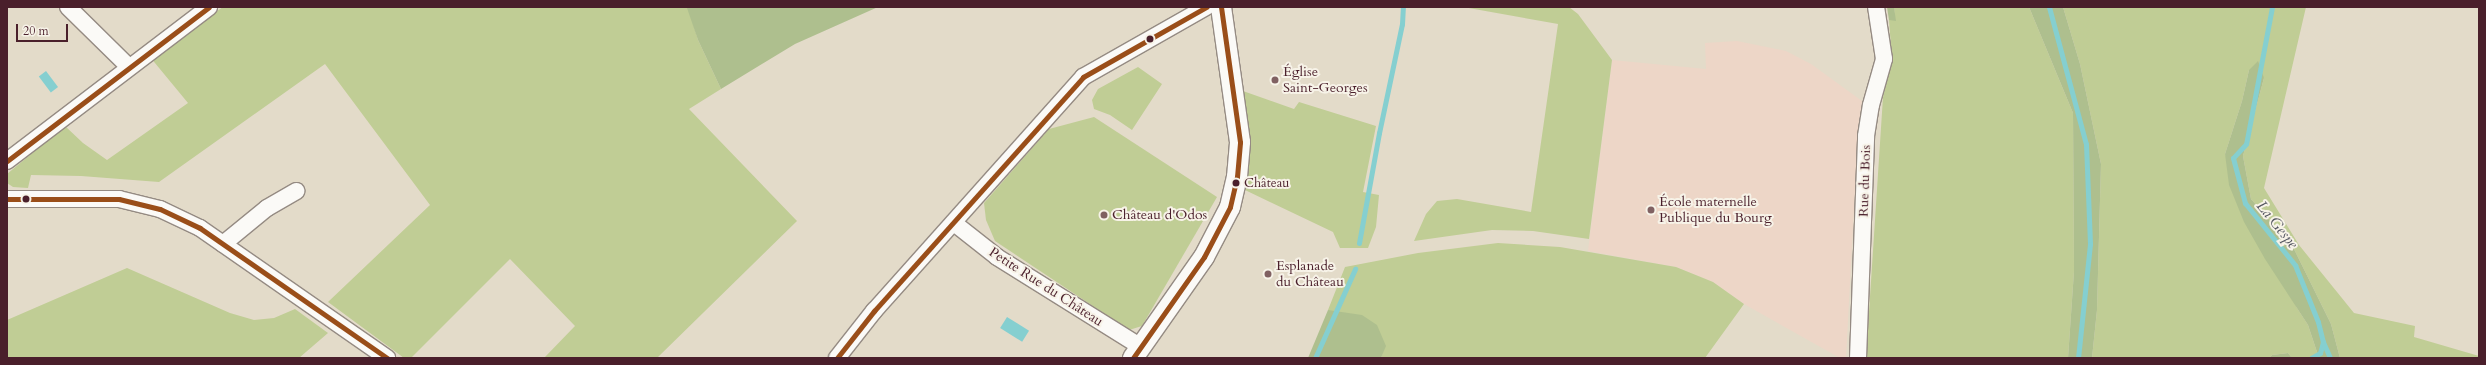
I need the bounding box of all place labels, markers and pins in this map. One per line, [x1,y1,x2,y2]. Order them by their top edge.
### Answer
unlabelled marker [1145,34,1155,44]
place label: Église Saint-Georges [1283,64,1368,96]
marker: Église Saint-Georges [1270,75,1280,85]
place label: Château [1244,175,1289,191]
marker: Château [1231,178,1241,188]
unlabelled marker [21,194,31,204]
place label: École maternelle Publique du Bourg [1659,194,1772,226]
marker: École maternelle Publique du Bourg [1646,205,1656,215]
place label: Château d'Odos [1112,207,1207,223]
marker: Château d'Odos [1099,210,1109,220]
place label: Esplanade du Château [1276,258,1344,290]
marker: Esplanade du Château [1263,269,1273,279]

